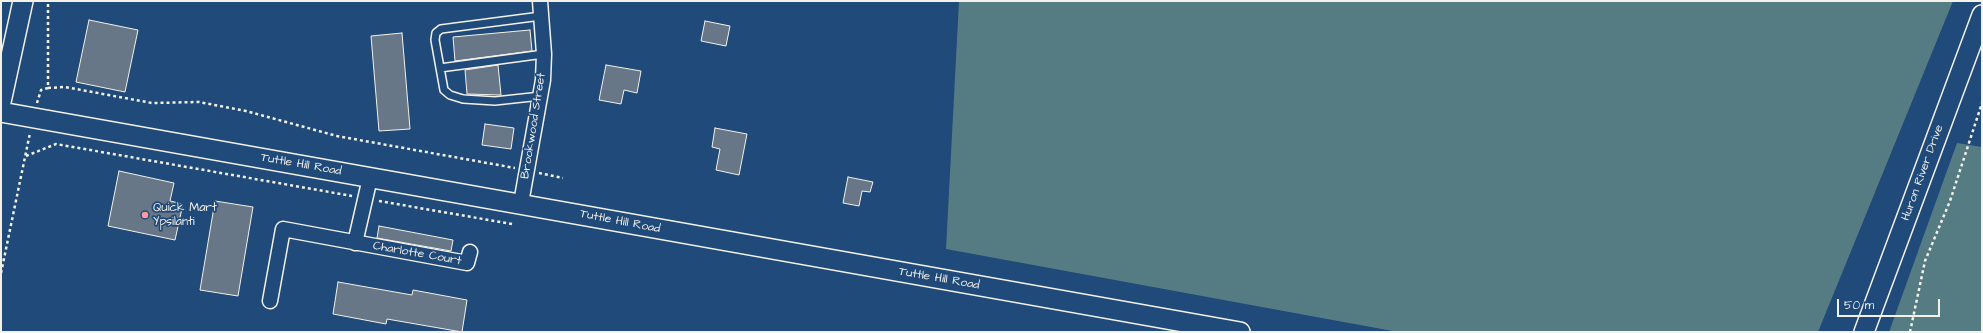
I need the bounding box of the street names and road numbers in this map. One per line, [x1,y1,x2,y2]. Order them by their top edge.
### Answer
street label: Brookwood Street [519,72,549,180]
street label: Huron River Drive [1899,123,1947,223]
street label: Tuttle Hill Road [260,151,342,179]
street label: Tuttle Hill Road [579,207,661,237]
street label: Charlotte Court [372,239,462,269]
street label: Tuttle Hill Road [898,265,980,293]

